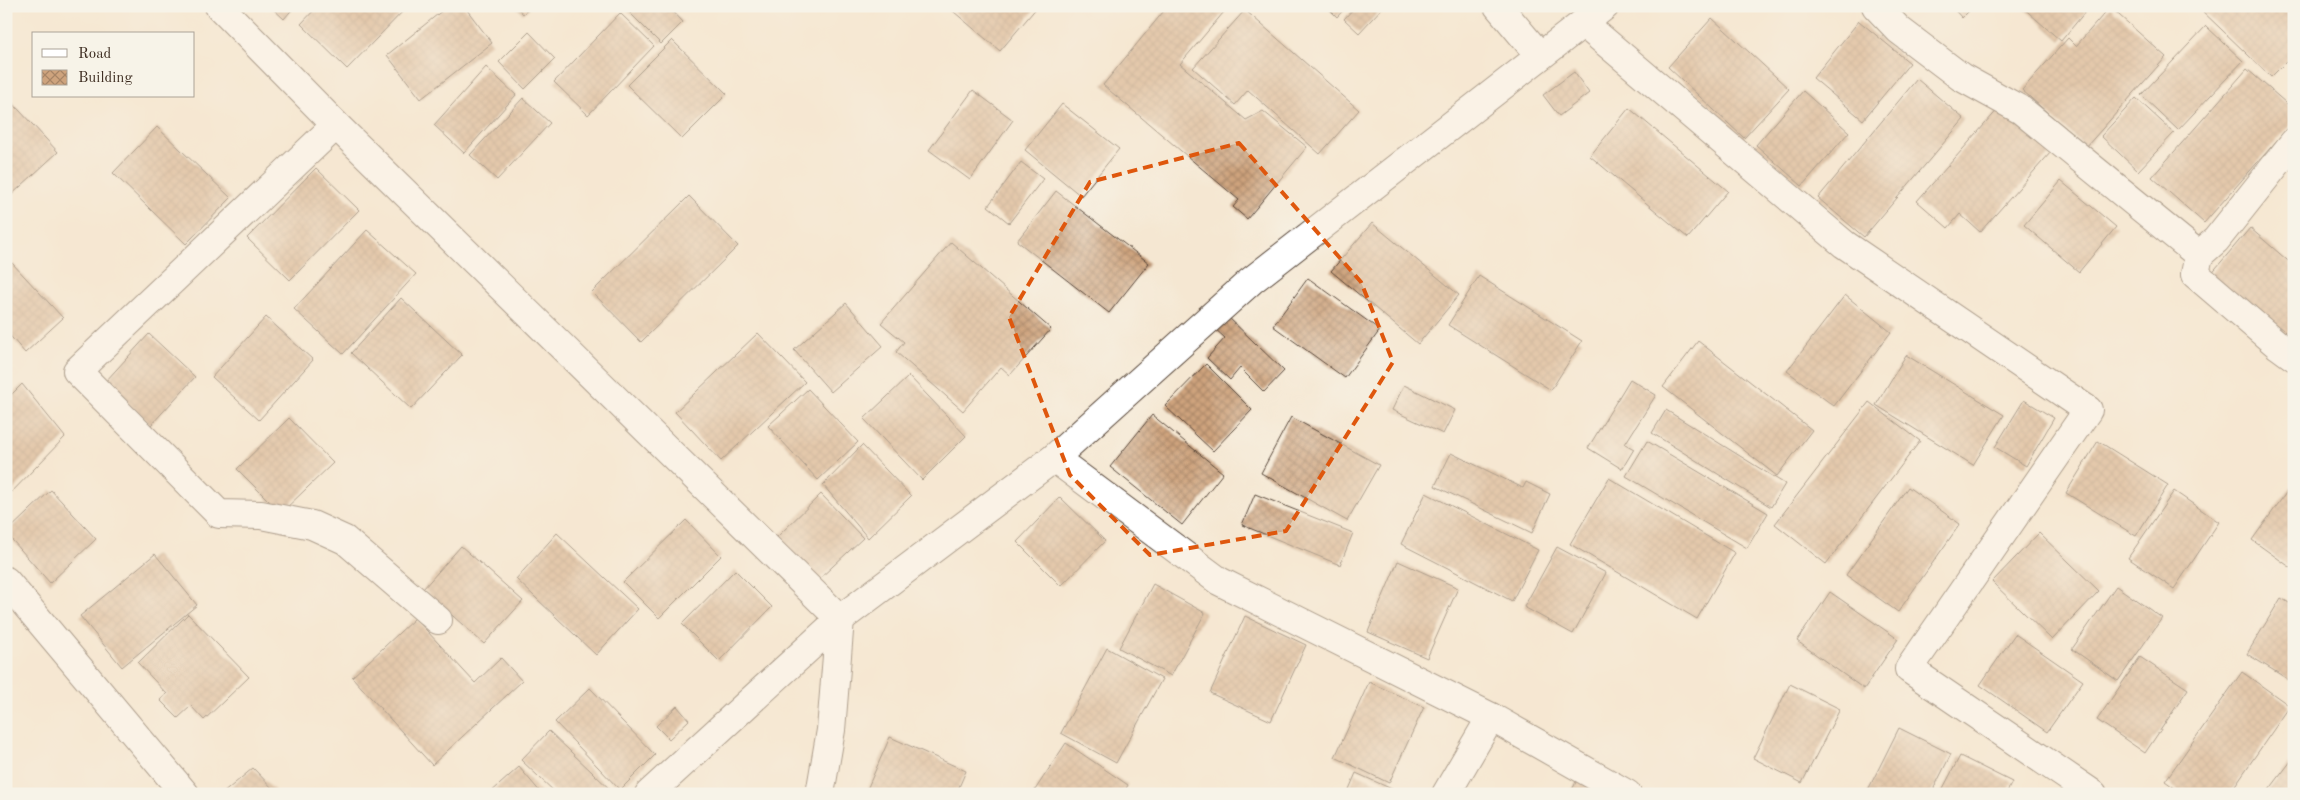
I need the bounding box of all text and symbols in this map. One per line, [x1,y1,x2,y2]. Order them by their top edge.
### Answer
legend [32,32,195,98]
text: Road [78,47,112,62]
text: Building [78,71,133,86]

